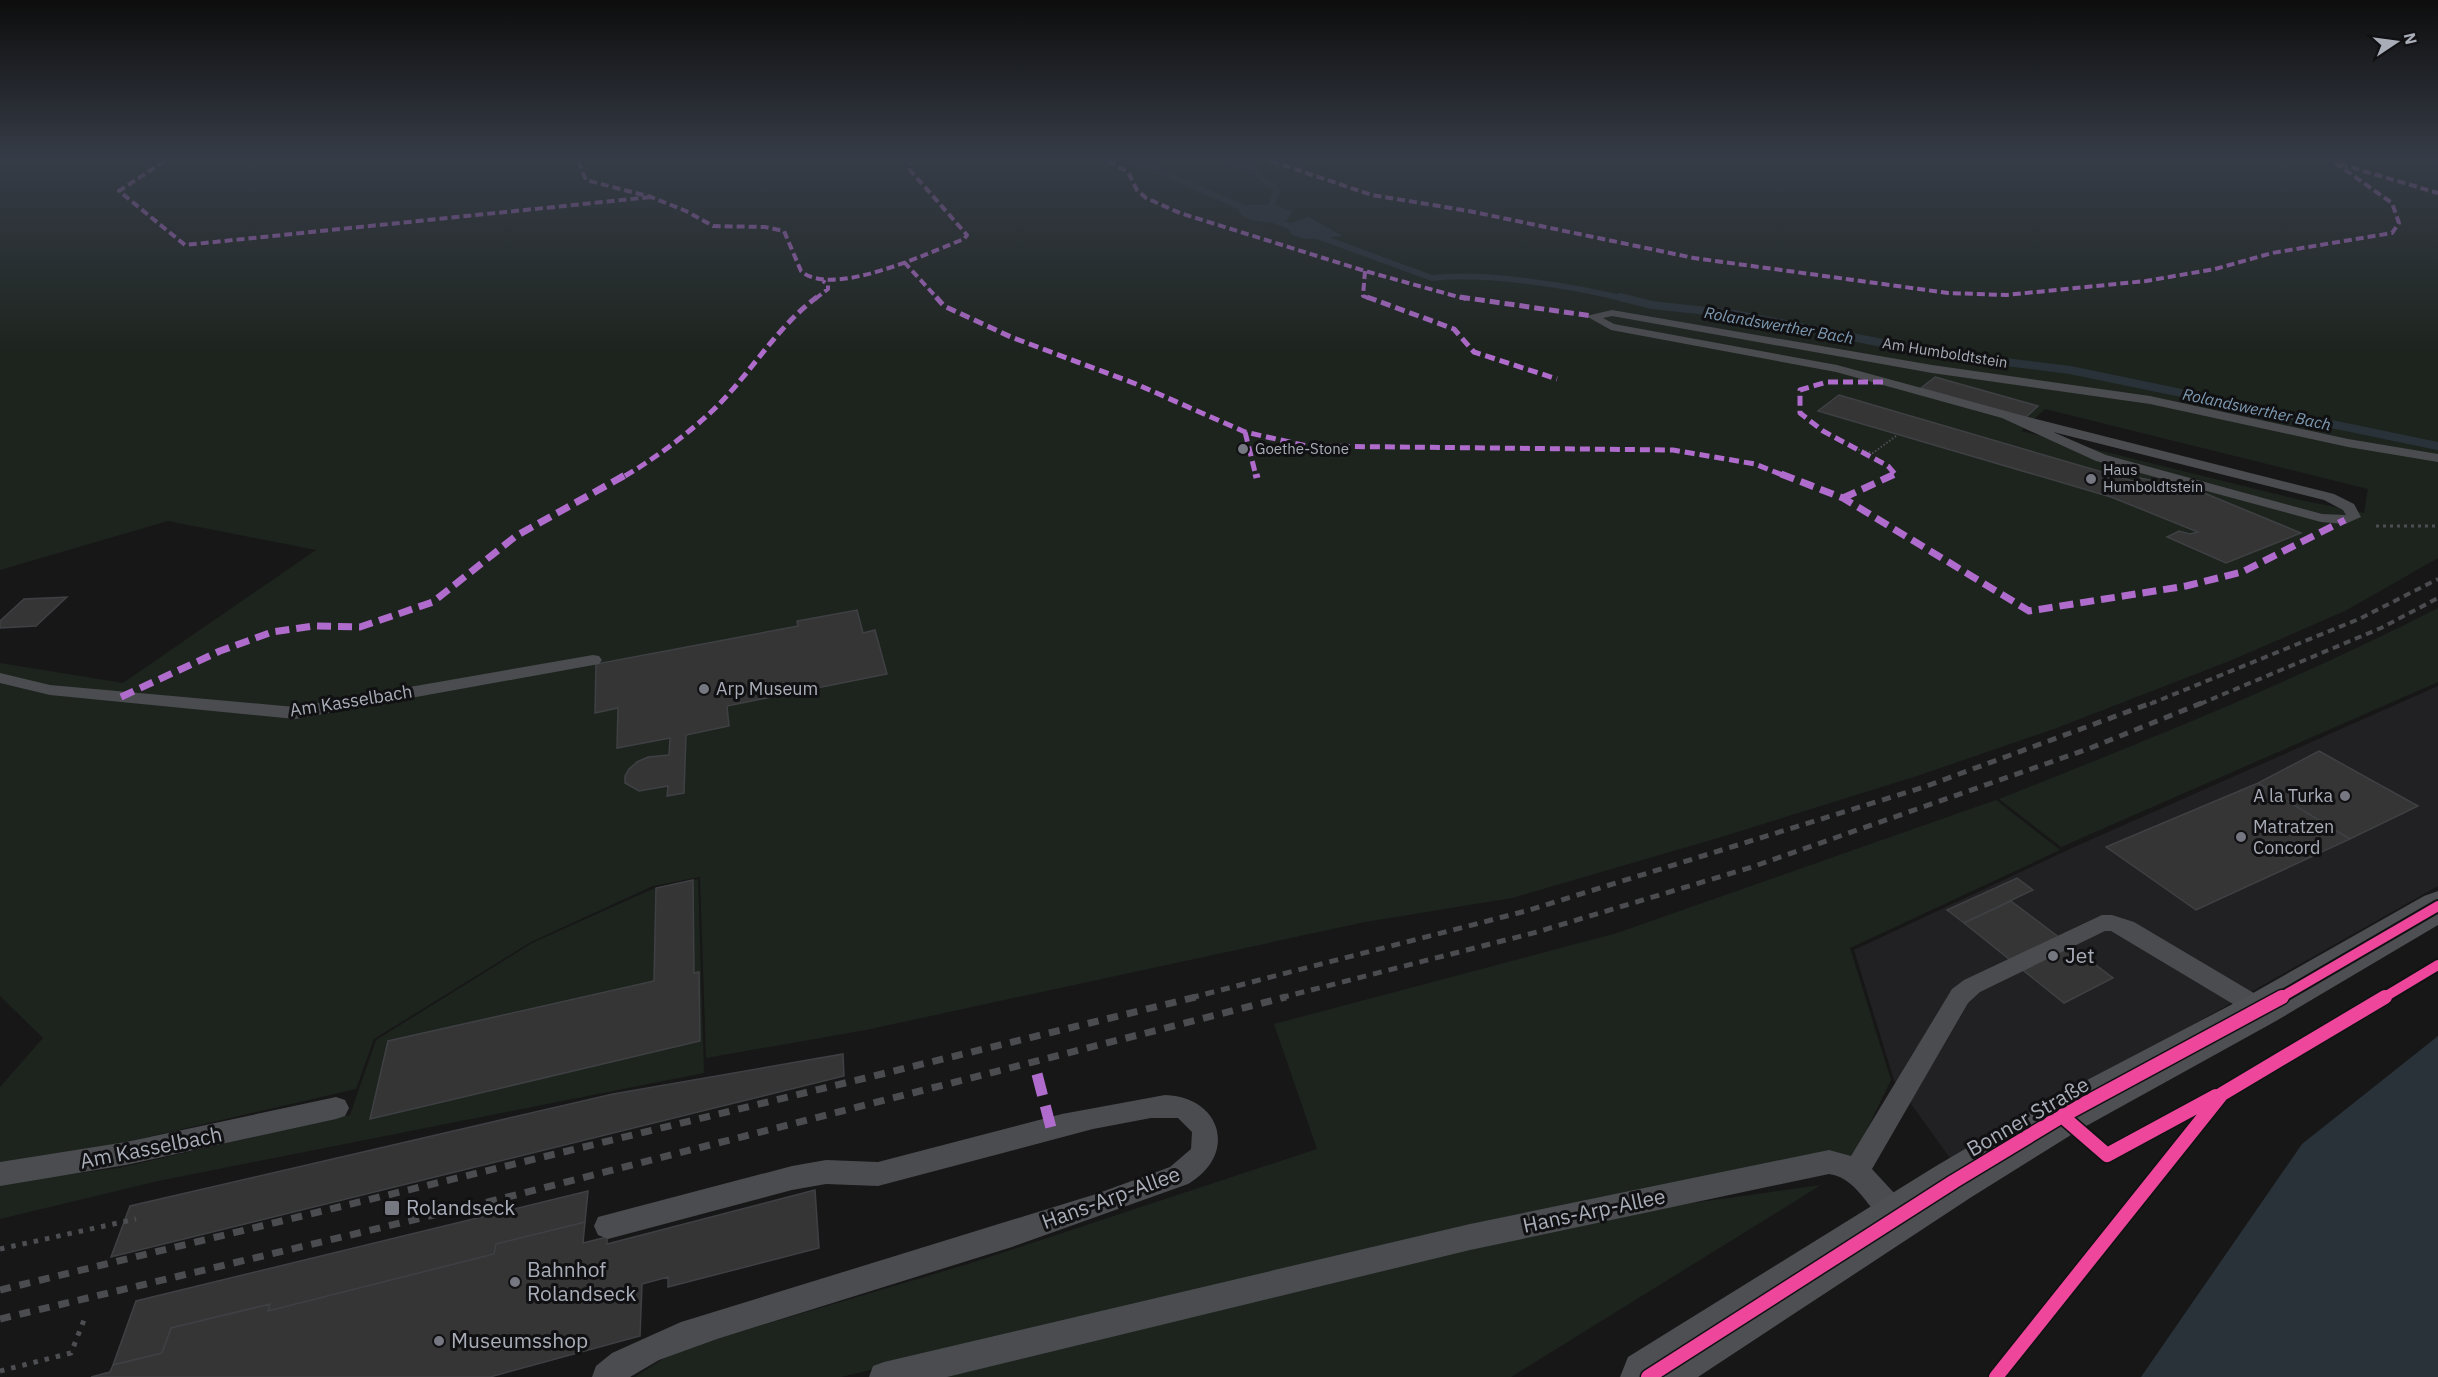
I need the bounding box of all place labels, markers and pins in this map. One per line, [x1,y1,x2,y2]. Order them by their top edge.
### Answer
place label: Goethe-Stone [1255,439,1349,458]
marker: Goethe-Stone [1236,442,1250,456]
place label: Haus Humboldtstein [2103,460,2203,496]
marker: Haus Humboldtstein [2084,472,2098,486]
place label: Arp Museum [716,677,818,700]
marker: Arp Museum [697,682,711,696]
place label: A la Turka [2253,784,2333,807]
marker: A la Turka [2338,789,2352,803]
place label: Matratzen Concord [2253,815,2334,859]
marker: Matratzen Concord [2234,830,2248,844]
place label: Jet [2065,941,2095,969]
marker: Jet [2046,949,2060,963]
place label: Rolandseck [406,1193,515,1221]
marker: Rolandseck [383,1199,401,1217]
place label: Bahnhof Rolandseck [527,1255,636,1307]
marker: Bahnhof Rolandseck [508,1275,522,1289]
place label: Museumsshop [451,1326,588,1354]
marker: Museumsshop [432,1334,446,1348]

